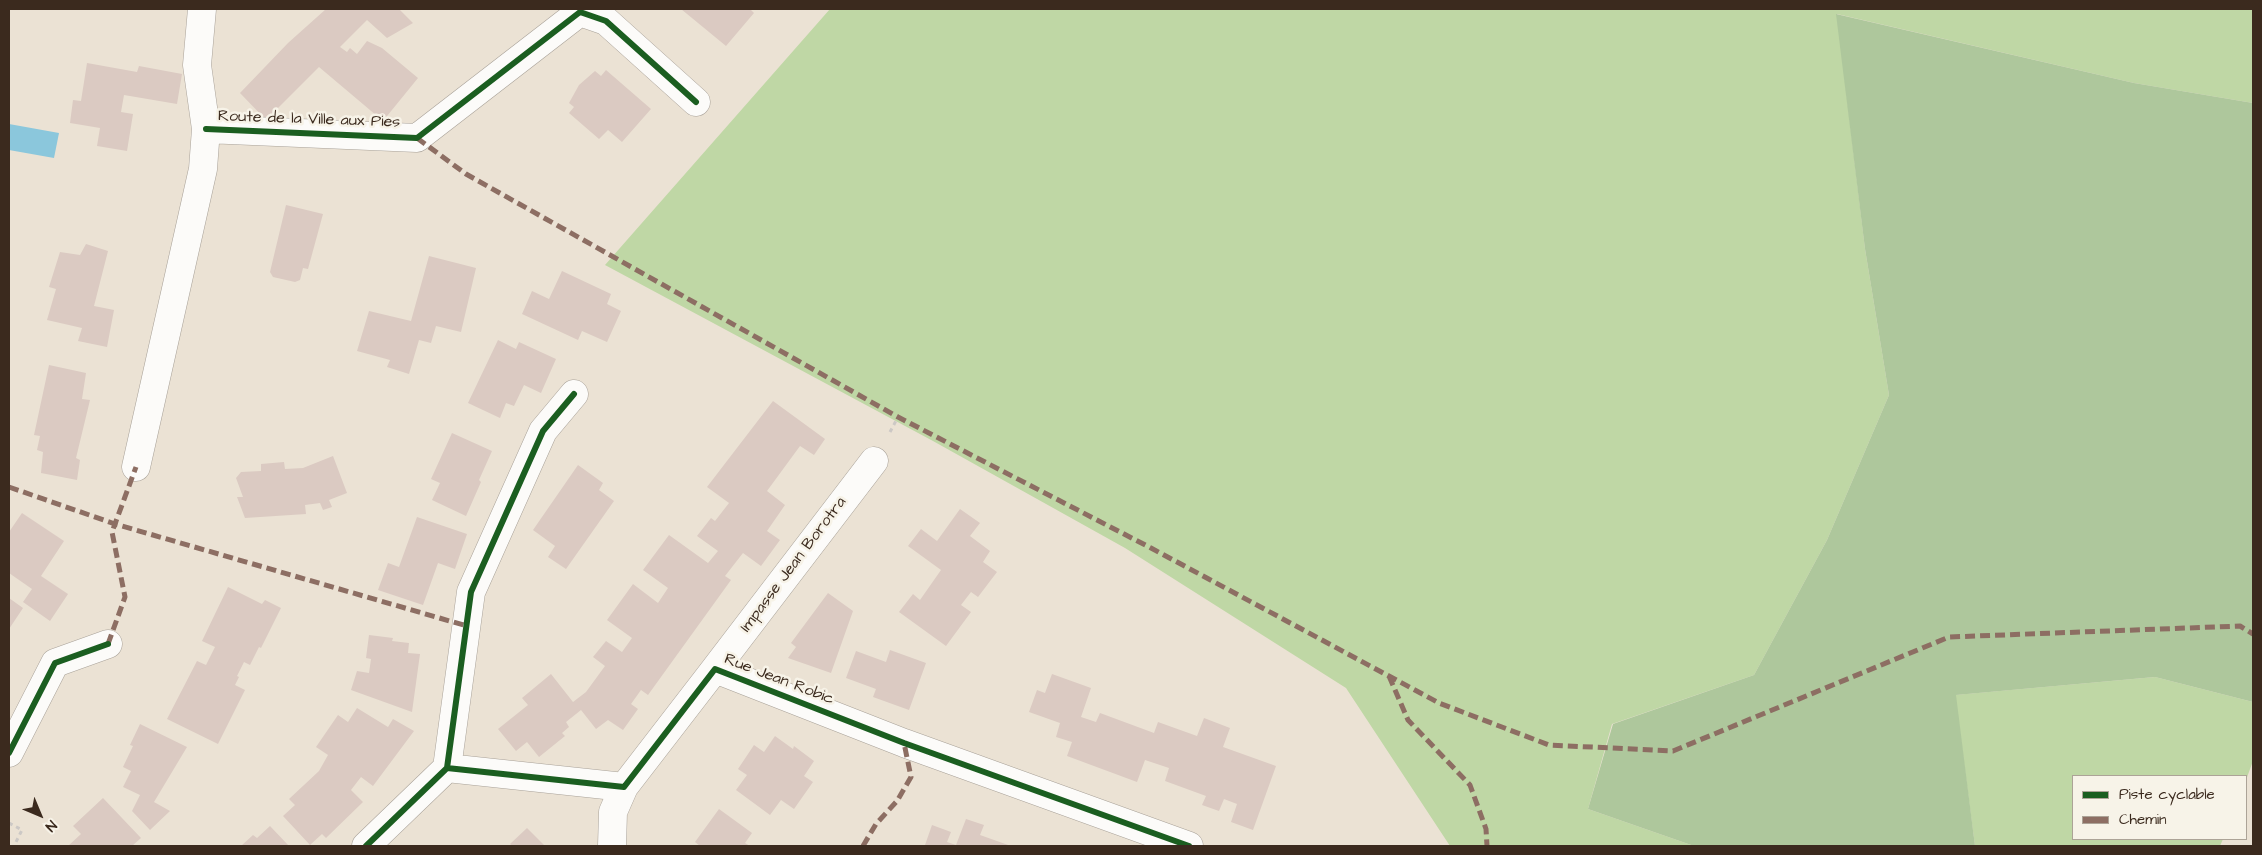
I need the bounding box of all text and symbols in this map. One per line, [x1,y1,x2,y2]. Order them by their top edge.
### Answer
street label: Route de la Ville aux Pies [217,107,401,133]
street label: Impasse Jean Borotra [737,494,851,636]
street label: Rue Jean Robic [721,650,837,710]
legend [2072,775,2247,840]
text: Piste cyclable [2119,784,2215,805]
north arrow [15,790,65,840]
text: Chemin [2119,809,2167,830]
text: N [40,815,61,836]

